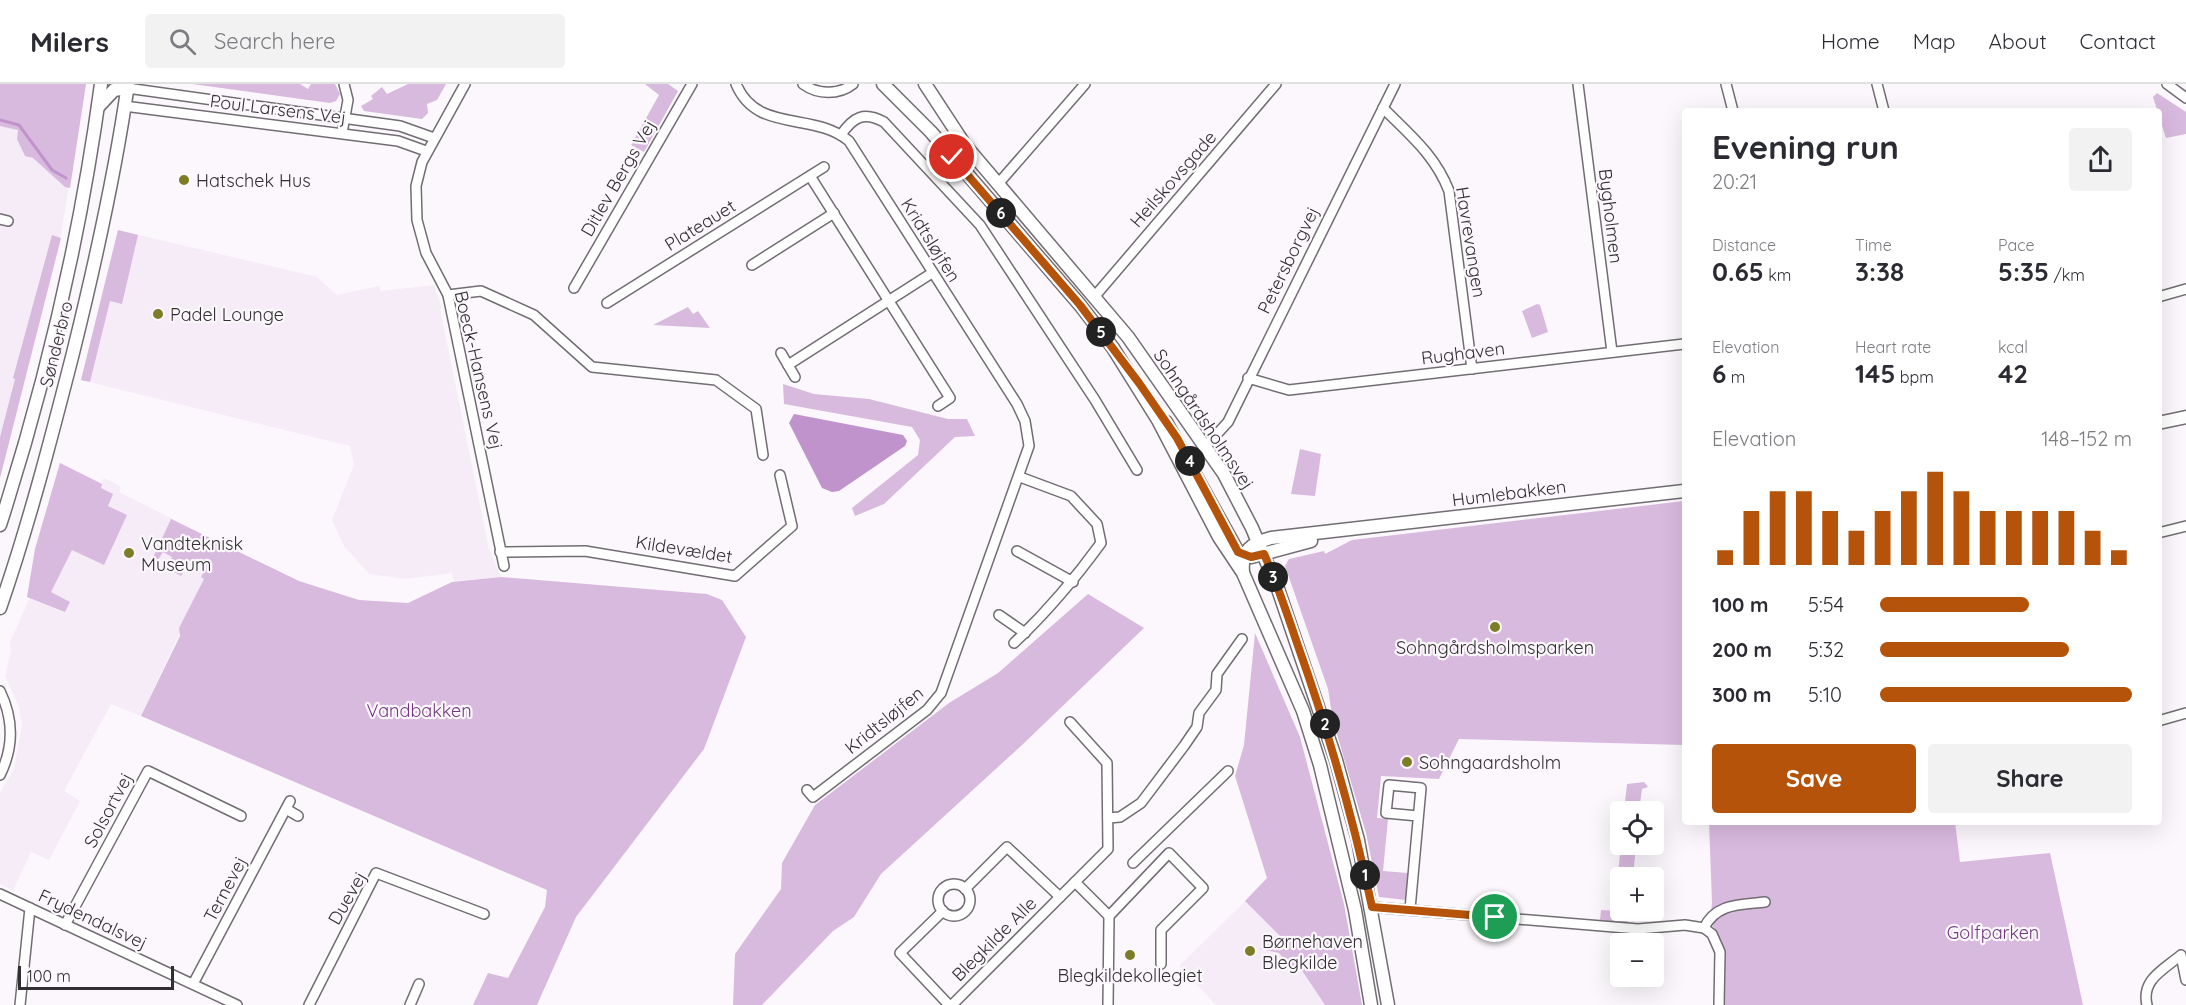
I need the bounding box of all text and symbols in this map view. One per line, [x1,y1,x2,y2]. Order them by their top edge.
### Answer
search box [145,14,565,68]
text: Milers [30,24,109,59]
icon: search [166,25,199,58]
text: Search here [214,27,335,55]
text: Home [1821,28,1880,54]
text: Map [1913,28,1956,54]
text: About [1989,28,2047,54]
text: Contact [2080,28,2156,54]
street label: Poul Larsens Vej [209,89,347,129]
street label: Ditlev Bergs Vej [575,116,661,240]
street label: Heilskovsgade [1125,126,1221,232]
text: Evening run [1712,126,1899,167]
button: share [2069,128,2132,191]
pin [926,131,977,182]
icon: check [935,140,968,173]
street label: Bygholmen [1594,167,1628,265]
place label: Hatschek Hus [196,169,311,192]
text: 20:21 [1712,169,1757,194]
marker: Hatschek Hus [177,173,191,187]
street label: Havrevangen [1451,185,1491,299]
street label: Plateauet [660,194,740,256]
street label: Kridtsløjfen [896,194,966,286]
pin: 6 [986,198,1016,228]
text: 6 [997,203,1005,223]
street label: Petersborgvej [1252,203,1324,317]
text: Distance [1712,235,1776,255]
text: Time [1855,235,1892,255]
text: Pace [1998,235,2034,255]
text: 0.65 [1712,255,1764,288]
text: 3:38 [1855,255,1904,288]
text: 5:35 [1998,255,2049,288]
text: km [1764,265,1791,285]
text: /km [2049,265,2085,285]
street label: Boeck-Hansens Vej [450,289,508,451]
street label: Sønderbro [34,299,78,389]
place label: Padel Lounge [170,303,284,326]
marker: Padel Lounge [151,307,165,321]
pin: 5 [1086,317,1116,347]
text: 5 [1096,322,1106,342]
street label: Rughaven [1420,336,1506,370]
text: Elevation [1712,337,1779,357]
text: Heart rate [1855,337,1931,357]
text: kcal [1998,337,2028,357]
street label: Sohngårdsholmsvej [1149,345,1259,493]
text: 6 [1712,357,1726,390]
text: 145 [1855,357,1895,390]
text: 42 [1998,357,2028,390]
text: m [1726,367,1745,387]
text: bpm [1895,367,1934,387]
text: Elevation [1712,426,1796,451]
text: 148–152 m [2041,426,2132,451]
pin: 4 [1175,446,1205,476]
text: 4 [1185,451,1195,471]
street label: Humlebakken [1451,475,1567,511]
street label: Kildevældet [634,530,734,568]
place label: Vandteknisk Museum [141,532,243,576]
marker: Vandteknisk Museum [122,546,136,560]
pin: 3 [1258,562,1288,592]
text: 3 [1269,567,1277,587]
text: 100 m [1712,592,1768,617]
text: 5:54 [1808,592,1844,617]
marker: Sohngårdsholmsparken [1488,620,1502,634]
place label: Sohngårdsholmsparken [1396,636,1594,659]
text: 200 m [1712,637,1772,662]
text: 5:32 [1808,637,1844,662]
street label: Kridtsløjfen [840,681,928,759]
text: 300 m [1712,682,1771,707]
text: 5:10 [1808,682,1842,707]
park label: Vandbakken [366,699,472,722]
pin: 2 [1310,709,1340,739]
text: 2 [1320,714,1330,734]
button: Save [1712,744,1916,813]
button: Share [1928,744,2132,813]
place label: Sohngaardsholm [1419,751,1561,774]
marker: Sohngaardsholm [1400,755,1414,769]
street label: Solsortvej [79,768,137,852]
map controls [1610,801,1664,987]
button: locate [1610,801,1664,855]
street label: Ternevej [198,852,252,926]
pin: 1 [1350,860,1380,890]
text: 1 [1362,865,1368,885]
street label: Duevej [323,867,371,929]
button: + [1610,867,1664,921]
street label: Frydendalsvej [35,884,151,954]
pin [1469,891,1520,942]
street label: Blegkilde Alle [947,892,1041,986]
icon: arrive [1478,900,1511,933]
park label: Golfparken [1947,921,2039,944]
place label: Børnehaven Blegkilde [1262,930,1363,974]
button: − [1610,933,1664,987]
marker: Børnehaven Blegkilde [1243,944,1257,958]
marker: Blegkildekollegiet [1123,948,1137,962]
scale bar [18,963,174,990]
place label: Blegkildekollegiet [1057,964,1203,987]
text: 100 m [27,966,71,986]

